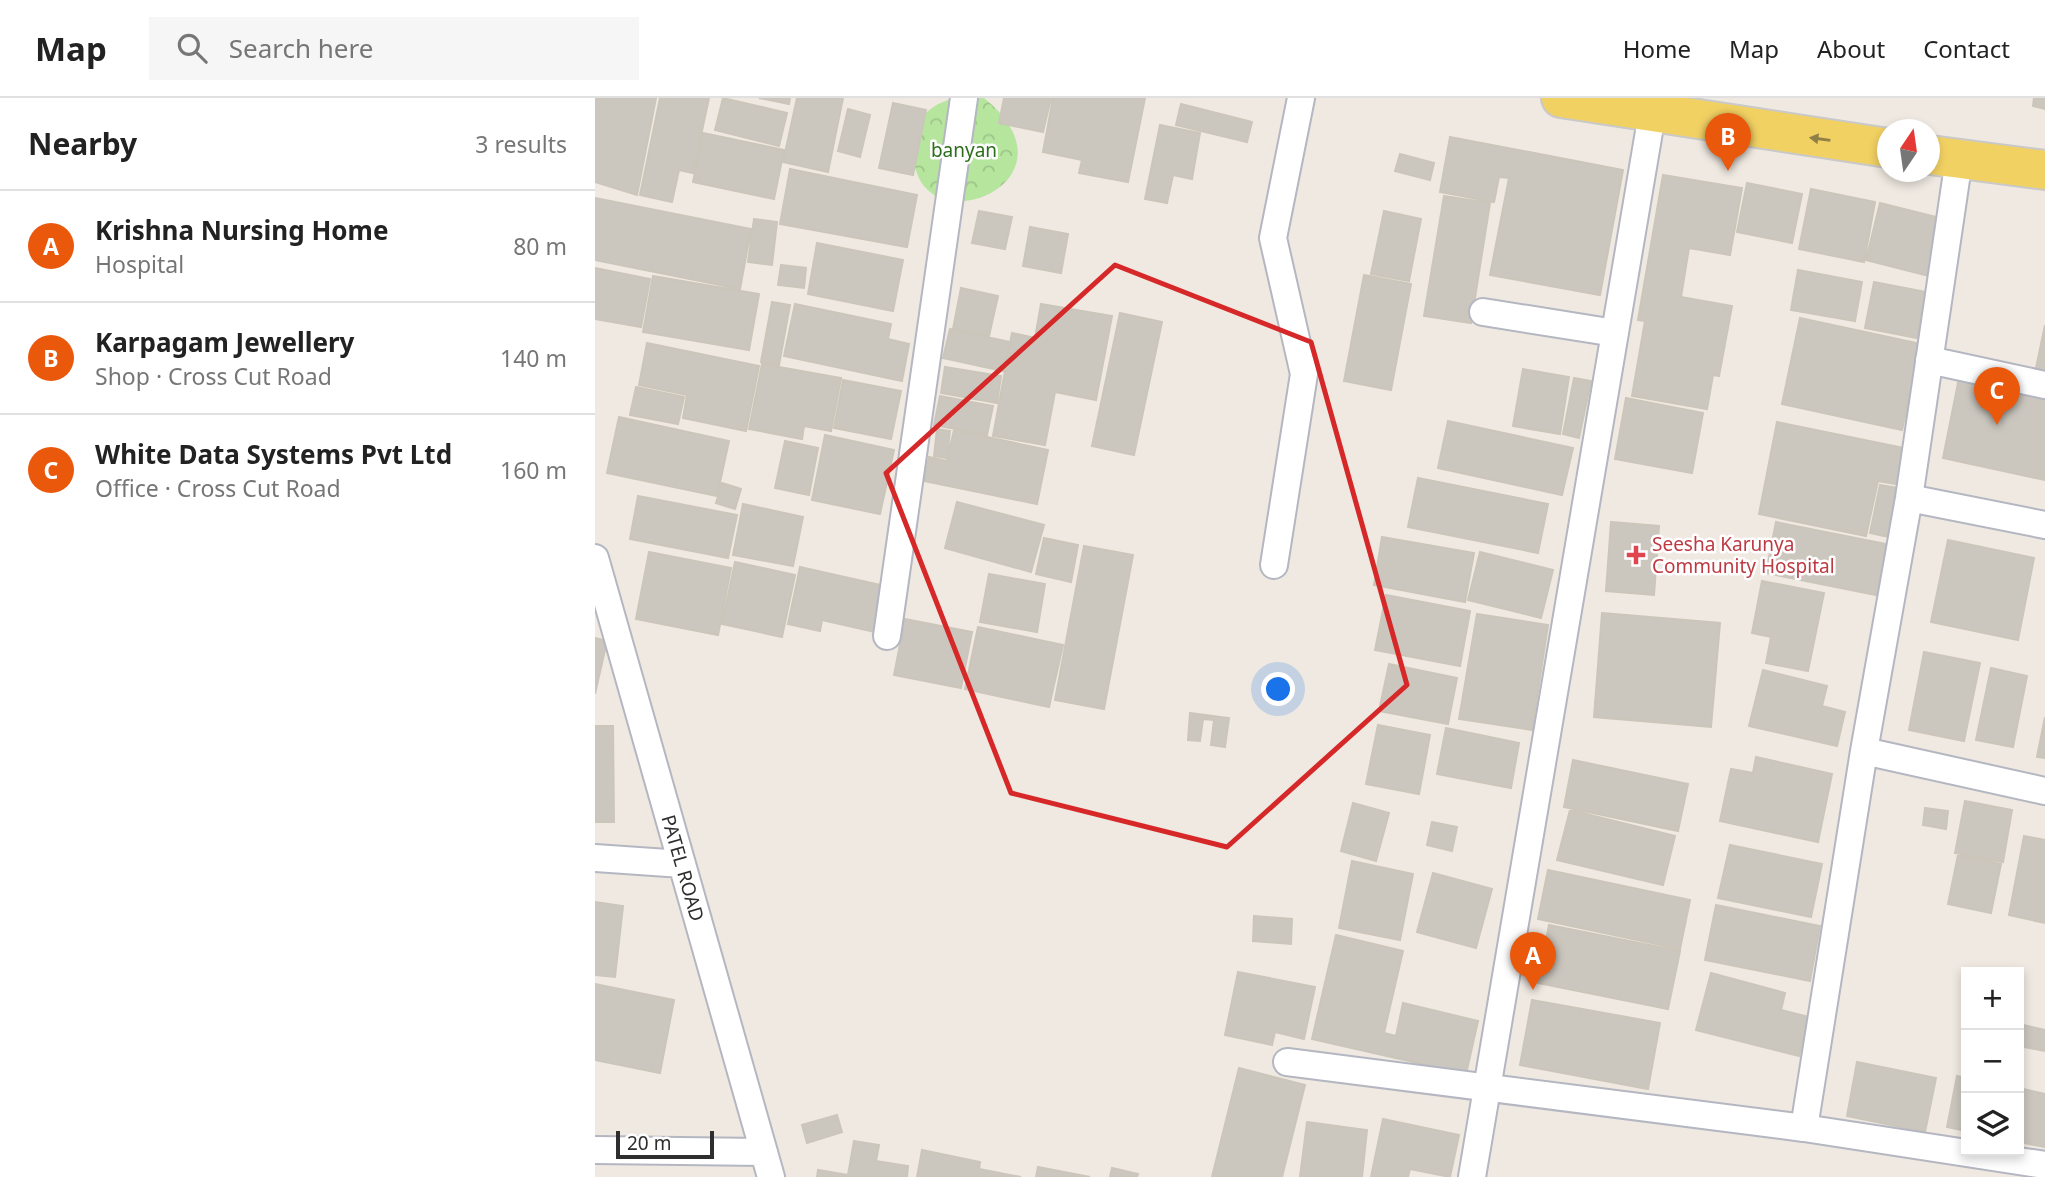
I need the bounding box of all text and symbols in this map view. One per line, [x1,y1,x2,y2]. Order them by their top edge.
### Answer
search box [149,17,639,80]
text: Map [35,26,107,71]
icon: search [173,29,211,67]
text: Search here [229,30,373,66]
text: Home [1623,32,1691,65]
text: Map [1729,32,1779,65]
text: About [1817,32,1885,65]
text: Contact [1923,32,2010,65]
pin: B [1705,113,1751,171]
north arrow [1877,119,1940,182]
text: Nearby [28,123,137,164]
text: 3 results [475,128,567,160]
one-way arrow [1809,133,1831,144]
park label: banyan [931,137,997,163]
text: Krishna Nursing Home [95,212,388,248]
text: A [43,230,59,262]
text: 80 m [513,230,567,262]
text: Hospital [95,248,184,280]
text: Karpagam Jewellery [95,324,354,360]
text: B [43,342,59,374]
text: 140 m [500,342,567,374]
text: Shop · Cross Cut Road [95,360,332,392]
pin: C [1974,367,2020,425]
text: White Data Systems Pvt Ltd [95,436,452,472]
text: C [44,454,58,486]
text: 160 m [500,454,567,486]
text: Office · Cross Cut Road [95,472,341,504]
place label: Seesha Karunya Community Hospital [1652,531,1835,579]
marker: Seesha Karunya Community Hospital [1626,545,1646,565]
your location [1261,672,1295,706]
street label: PATEL ROAD [655,812,711,924]
pin: A [1510,932,1556,990]
map controls [1961,967,2024,1156]
button: + [1961,967,2024,1030]
button: − [1961,1030,2024,1093]
button: layers [1961,1093,2024,1156]
scale bar [616,1128,714,1160]
text: 20 m [627,1130,671,1156]

